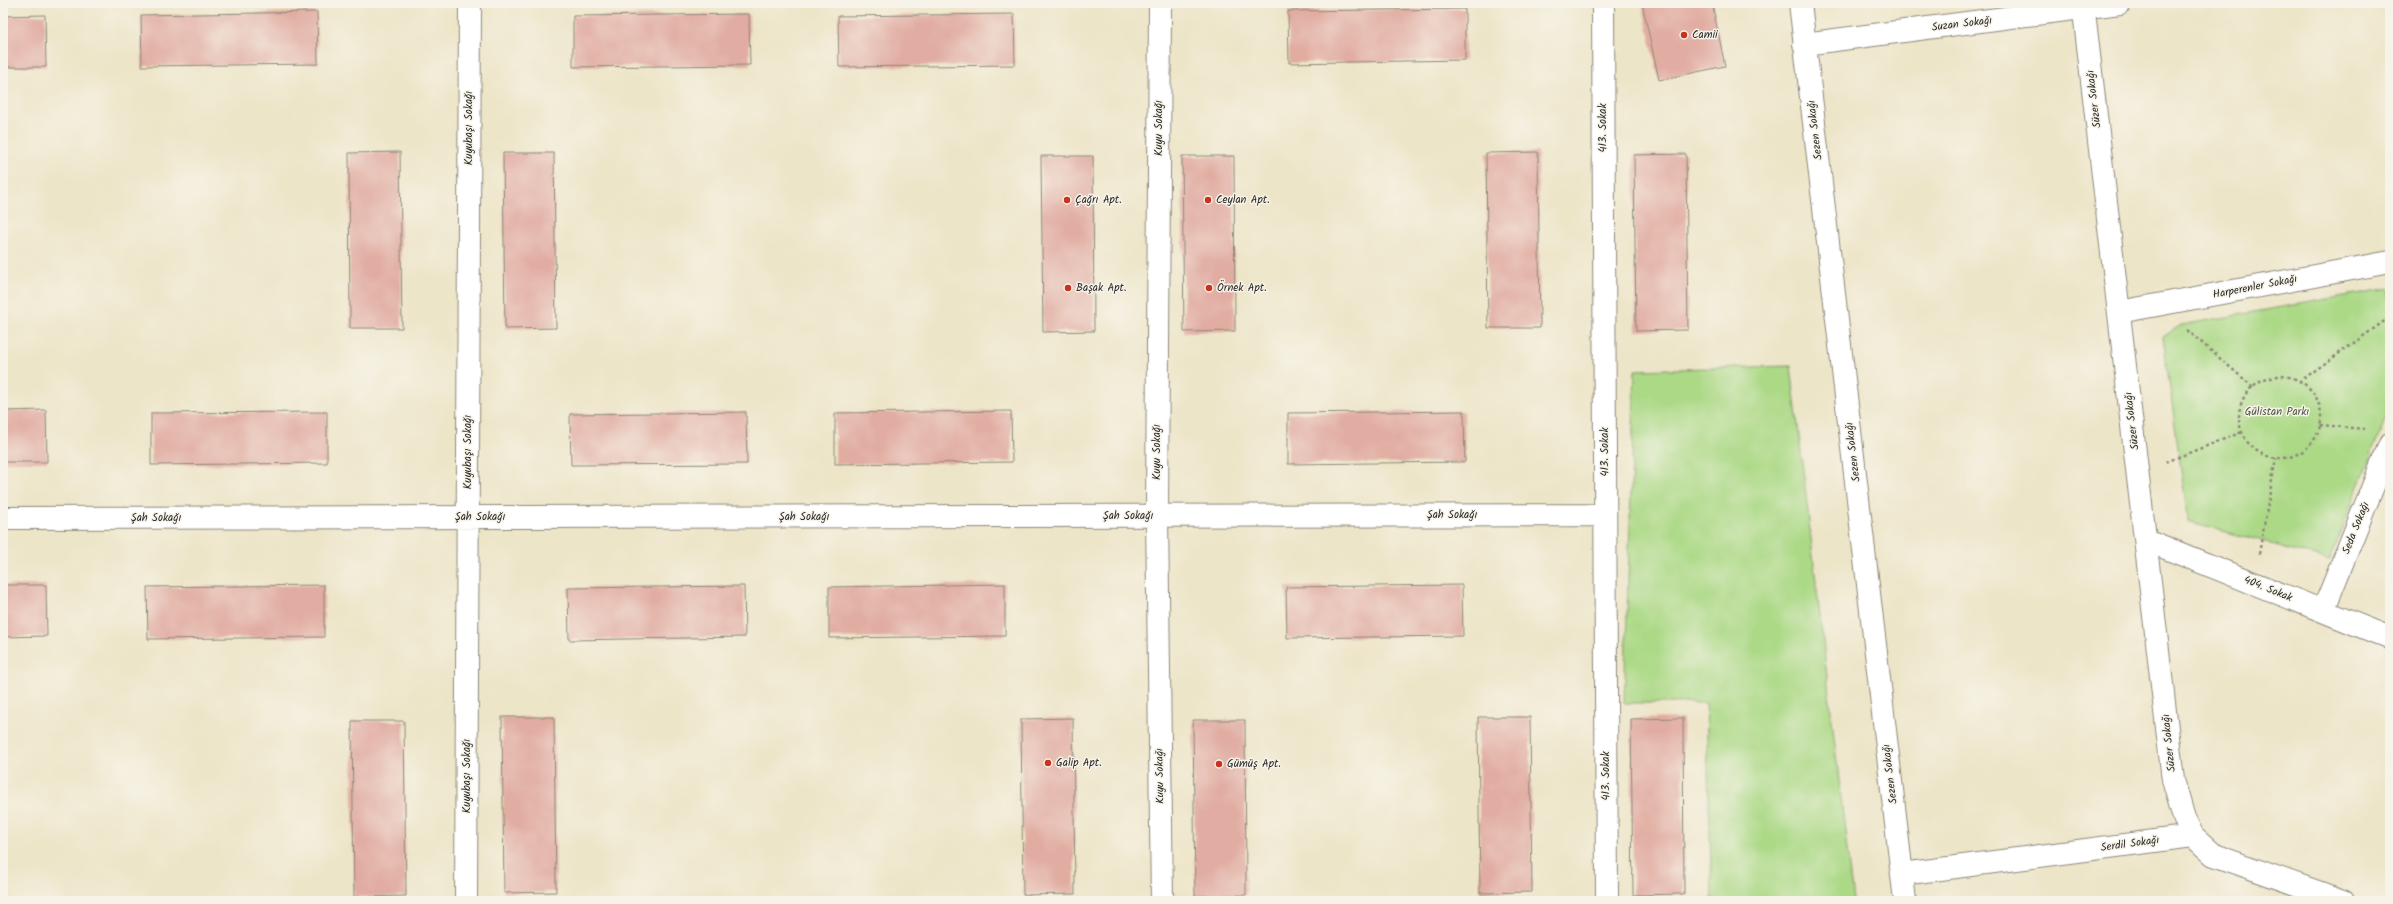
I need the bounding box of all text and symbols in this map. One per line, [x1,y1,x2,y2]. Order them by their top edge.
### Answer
street label: Suzan Sokağı [1931,11,1993,37]
place label: Camii [1692,26,1718,44]
marker: Camii [1679,30,1689,40]
street label: Süzer Sokağı [2082,69,2106,129]
street label: Kuyubaşı Sokağı [460,91,478,165]
street label: Sezen Sokağı [1802,99,1828,161]
street label: Kuyu Sokağı [1150,100,1168,156]
street label: 413. Sokak [1594,103,1612,153]
place label: Çağrı Apt. [1075,191,1122,209]
place label: Ceylan Apt. [1216,191,1270,209]
marker: Çağrı Apt. [1062,195,1072,205]
marker: Ceylan Apt. [1203,195,1213,205]
street label: Harperenler Sokağı [2211,270,2299,304]
place label: Başak Apt. [1076,279,1126,297]
place label: Örnek Apt. [1217,279,1267,297]
marker: Başak Apt. [1063,283,1073,293]
marker: Örnek Apt. [1204,283,1214,293]
street label: Süzer Sokağı [2120,391,2144,451]
park label: Gülistan Parkı [2245,403,2309,421]
street label: Kuyubaşı Sokağı [459,415,477,489]
street label: Sezen Sokağı [1840,421,1866,483]
street label: Kuyu Sokağı [1148,424,1166,480]
street label: 413. Sokak [1596,427,1614,477]
street label: Seda Sokağı [2337,499,2375,557]
street label: Şah Sokağı [1427,506,1477,524]
street label: Şah Sokağı [1103,507,1153,525]
street label: Şah Sokağı [455,508,505,526]
street label: Şah Sokağı [779,508,829,526]
street label: Şah Sokağı [131,509,181,527]
street label: 404. Sokak [2241,571,2296,607]
street label: Süzer Sokağı [2157,713,2181,773]
street label: Kuyubaşı Sokağı [458,739,476,813]
street label: Sezen Sokağı [1877,743,1903,805]
street label: Kuyu Sokağı [1151,748,1169,804]
street label: 413. Sokak [1597,751,1615,801]
place label: Galip Apt. [1056,754,1102,772]
place label: Gümüş Apt. [1227,755,1281,773]
marker: Galip Apt. [1043,758,1053,768]
marker: Gümüş Apt. [1214,759,1224,769]
street label: Serdil Sokağı [2100,831,2161,857]

